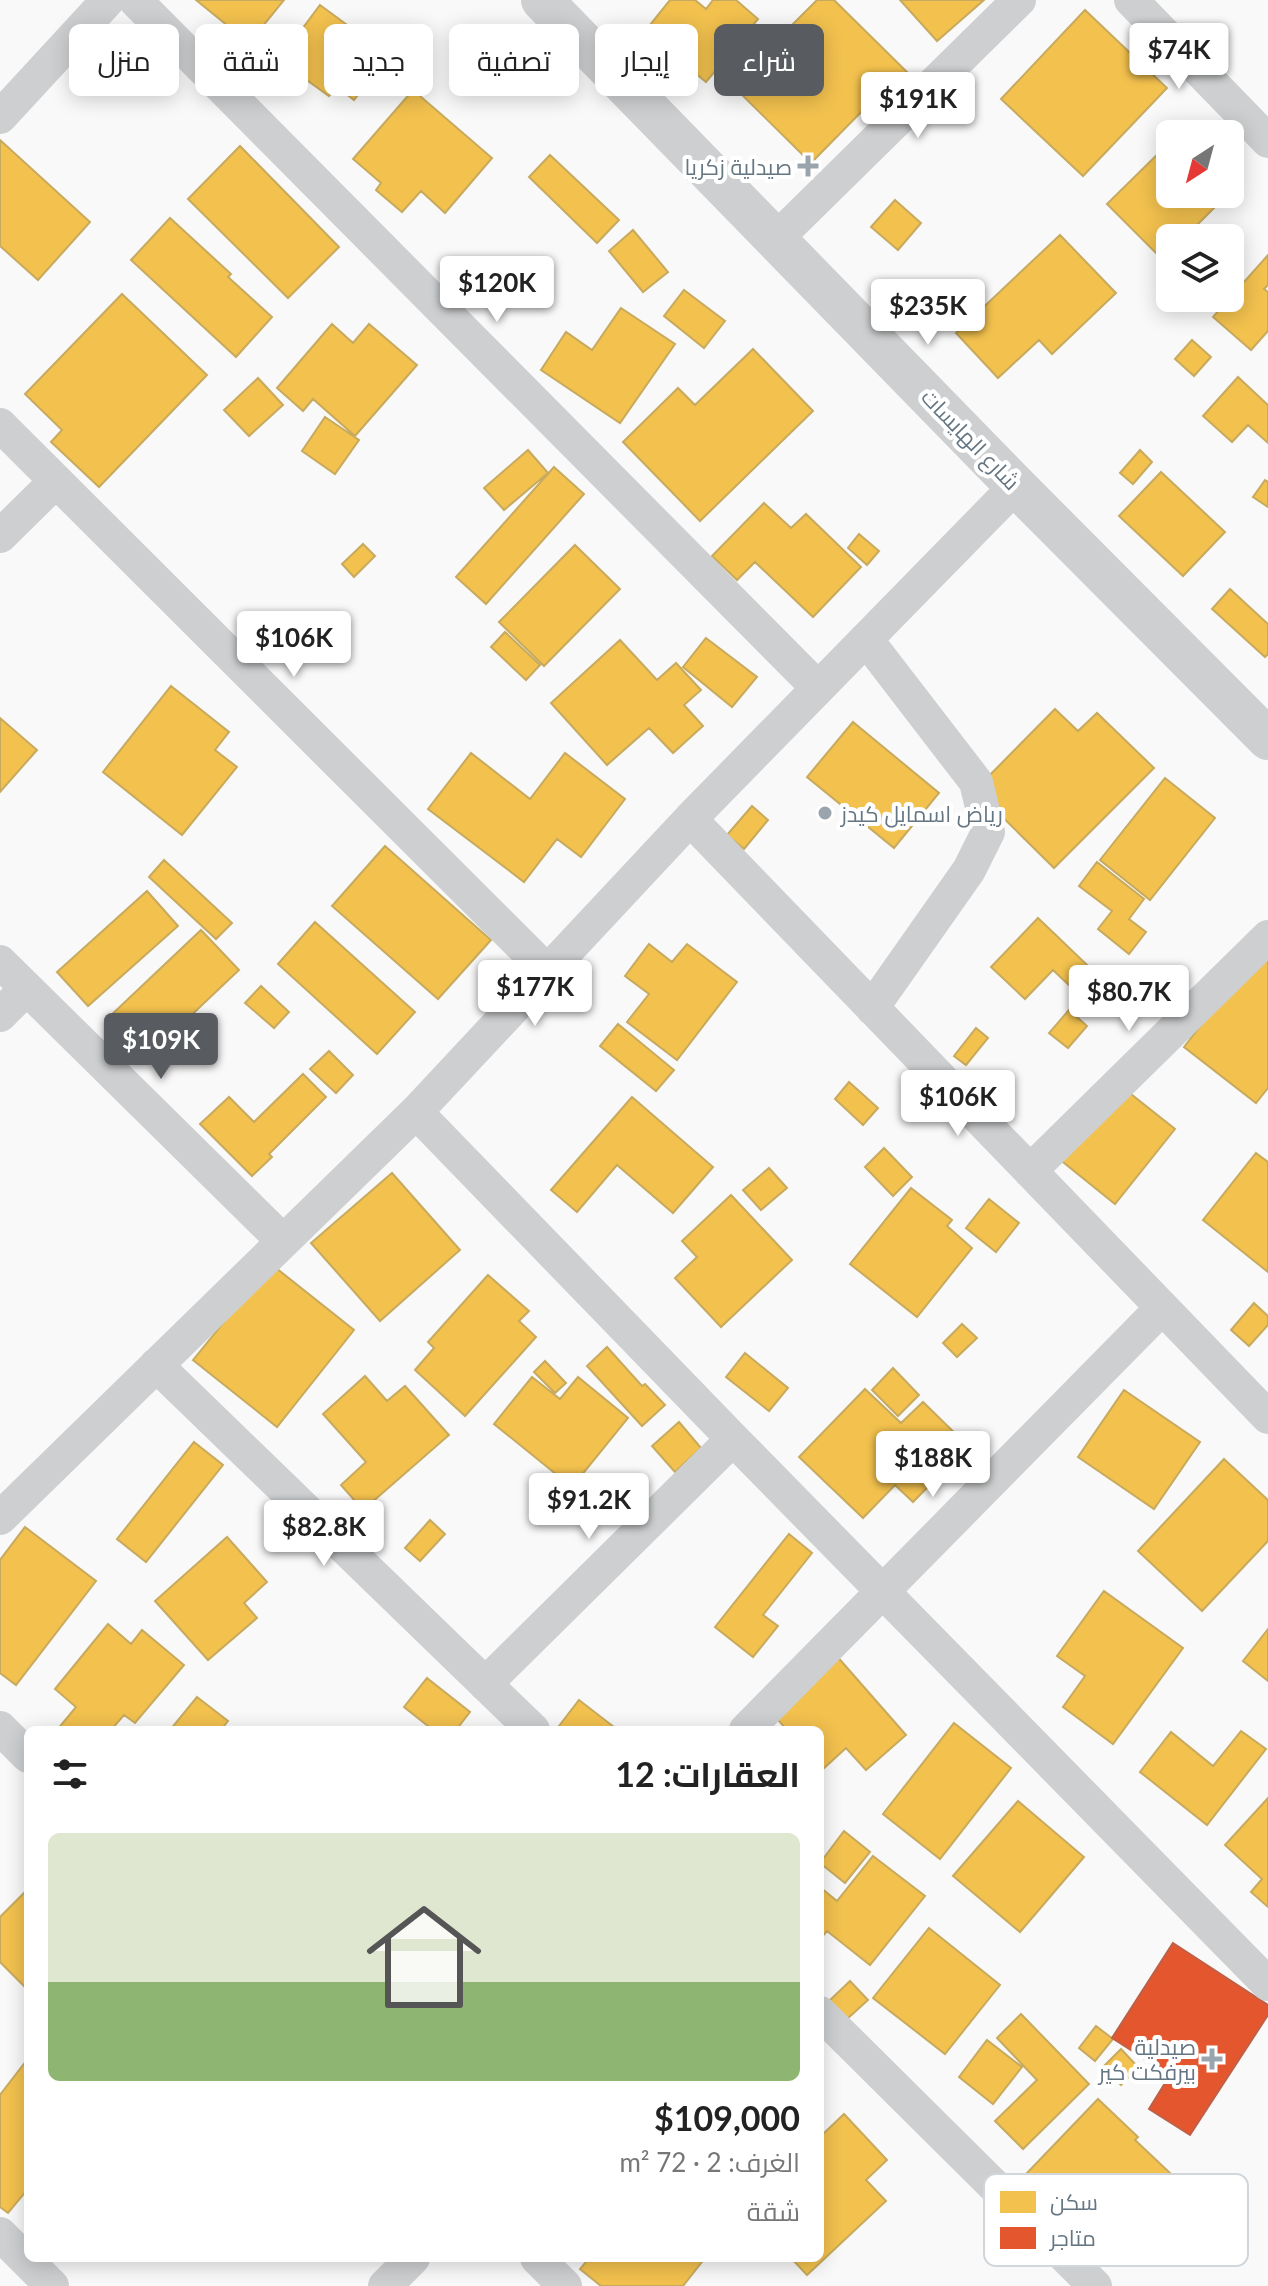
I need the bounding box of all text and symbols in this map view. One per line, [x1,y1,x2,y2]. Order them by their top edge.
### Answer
pin: $74K [1132,23,1226,91]
chip: منزل [69,24,179,96]
chip: شقة [195,24,308,96]
chip: جديد [324,24,433,96]
chip: تصفية [449,24,579,96]
chip: إيجار [595,24,698,96]
chip: شراء [714,24,824,96]
text: $74K [1147,33,1211,65]
pin: $191K [862,72,974,140]
text: $191K [879,82,957,114]
north arrow [1156,120,1244,208]
map controls [1156,120,1244,312]
place label: صيدلية زكريا [685,153,792,180]
marker: صيدلية زكريا [799,157,817,175]
button: layers [1156,224,1244,312]
pin: $120K [441,256,553,324]
text: $120K [458,266,536,298]
pin: $235K [872,279,984,347]
text: $235K [889,289,967,321]
street label: شارع الهايسات [915,383,1026,496]
pin: $106K [238,611,350,679]
text: $106K [255,621,333,653]
place label: رياض اسمايل كيدز [839,800,1003,828]
marker: رياض اسمايل كيدز [816,804,834,822]
pin: $177K [479,960,591,1028]
pin: $80.7K [1064,965,1194,1033]
text: $177K [496,970,574,1002]
text: $80.7K [1087,975,1171,1007]
pin: $109K [105,1013,217,1081]
text: $109K [122,1023,200,1055]
pin: $106K [902,1070,1014,1138]
text: $106K [919,1080,997,1112]
pin: $188K [877,1431,989,1499]
text: $188K [894,1441,972,1473]
pin: $91.2K [524,1473,654,1541]
text: $91.2K [547,1483,631,1515]
pin: $82.8K [259,1500,389,1568]
text: $82.8K [282,1510,366,1542]
icon: filters [48,1752,92,1796]
text: العقارات: 12 [615,1753,800,1794]
icon: home [352,1885,496,2029]
place label: صيدلية بيرفكت كير [1097,2033,1196,2085]
marker: صيدلية بيرفكت كير [1203,2050,1221,2068]
text: $109,000 [654,2097,800,2138]
text: الغرف: 2 · 72 m² [619,2146,800,2178]
legend [984,2174,1248,2266]
text: سكن [1050,2188,1098,2216]
text: شقة [747,2195,800,2227]
text: متاجر [1048,2224,1096,2251]

